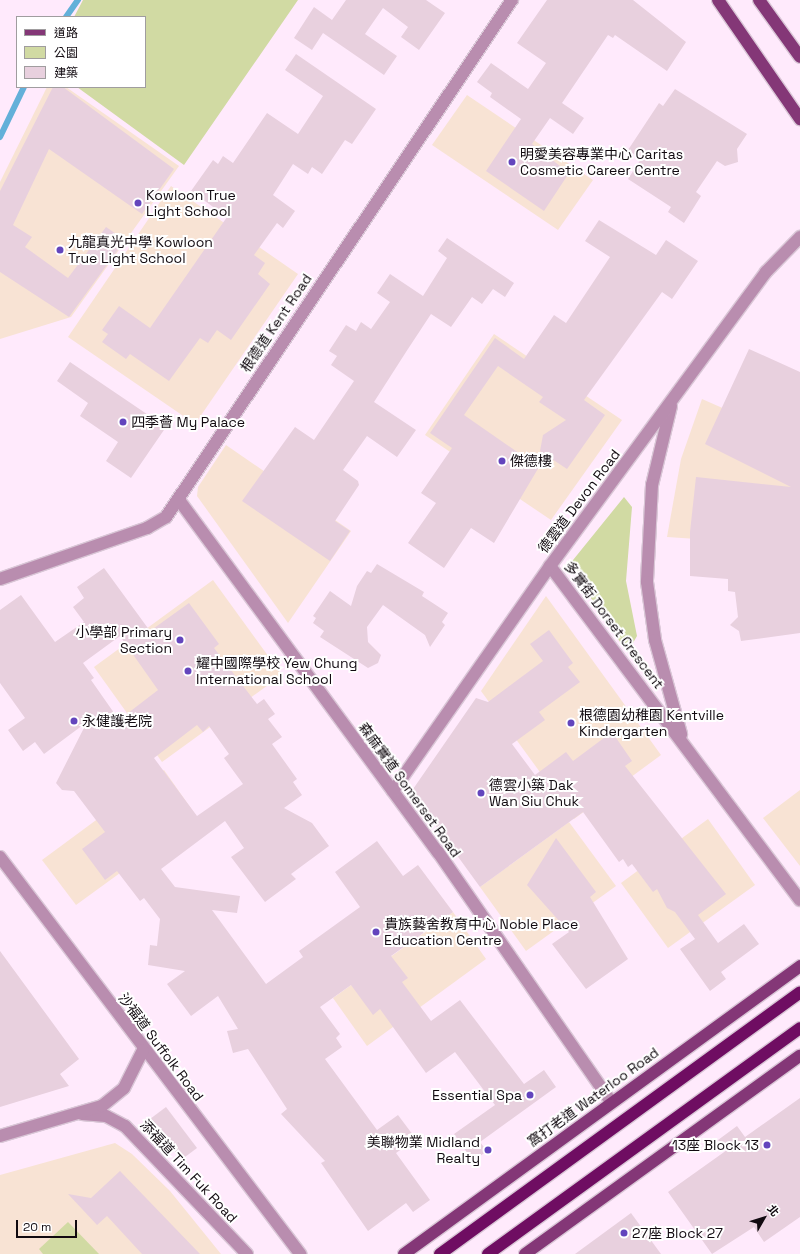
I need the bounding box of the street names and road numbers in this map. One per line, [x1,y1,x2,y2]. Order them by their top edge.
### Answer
street label: 根德道 Kent Road [237,271,315,375]
street label: 德雲道 Devon Road [535,446,623,556]
street label: 多實街 Dorset Crescent [561,558,667,692]
street label: 森麻實道 Somerset Road [356,719,464,861]
street label: 沙福道 Suffolk Road [115,990,207,1104]
street label: 窩打老道 Waterloo Road [524,1044,662,1150]
street label: 添福道 Tim Fuk Road [137,1116,241,1226]

